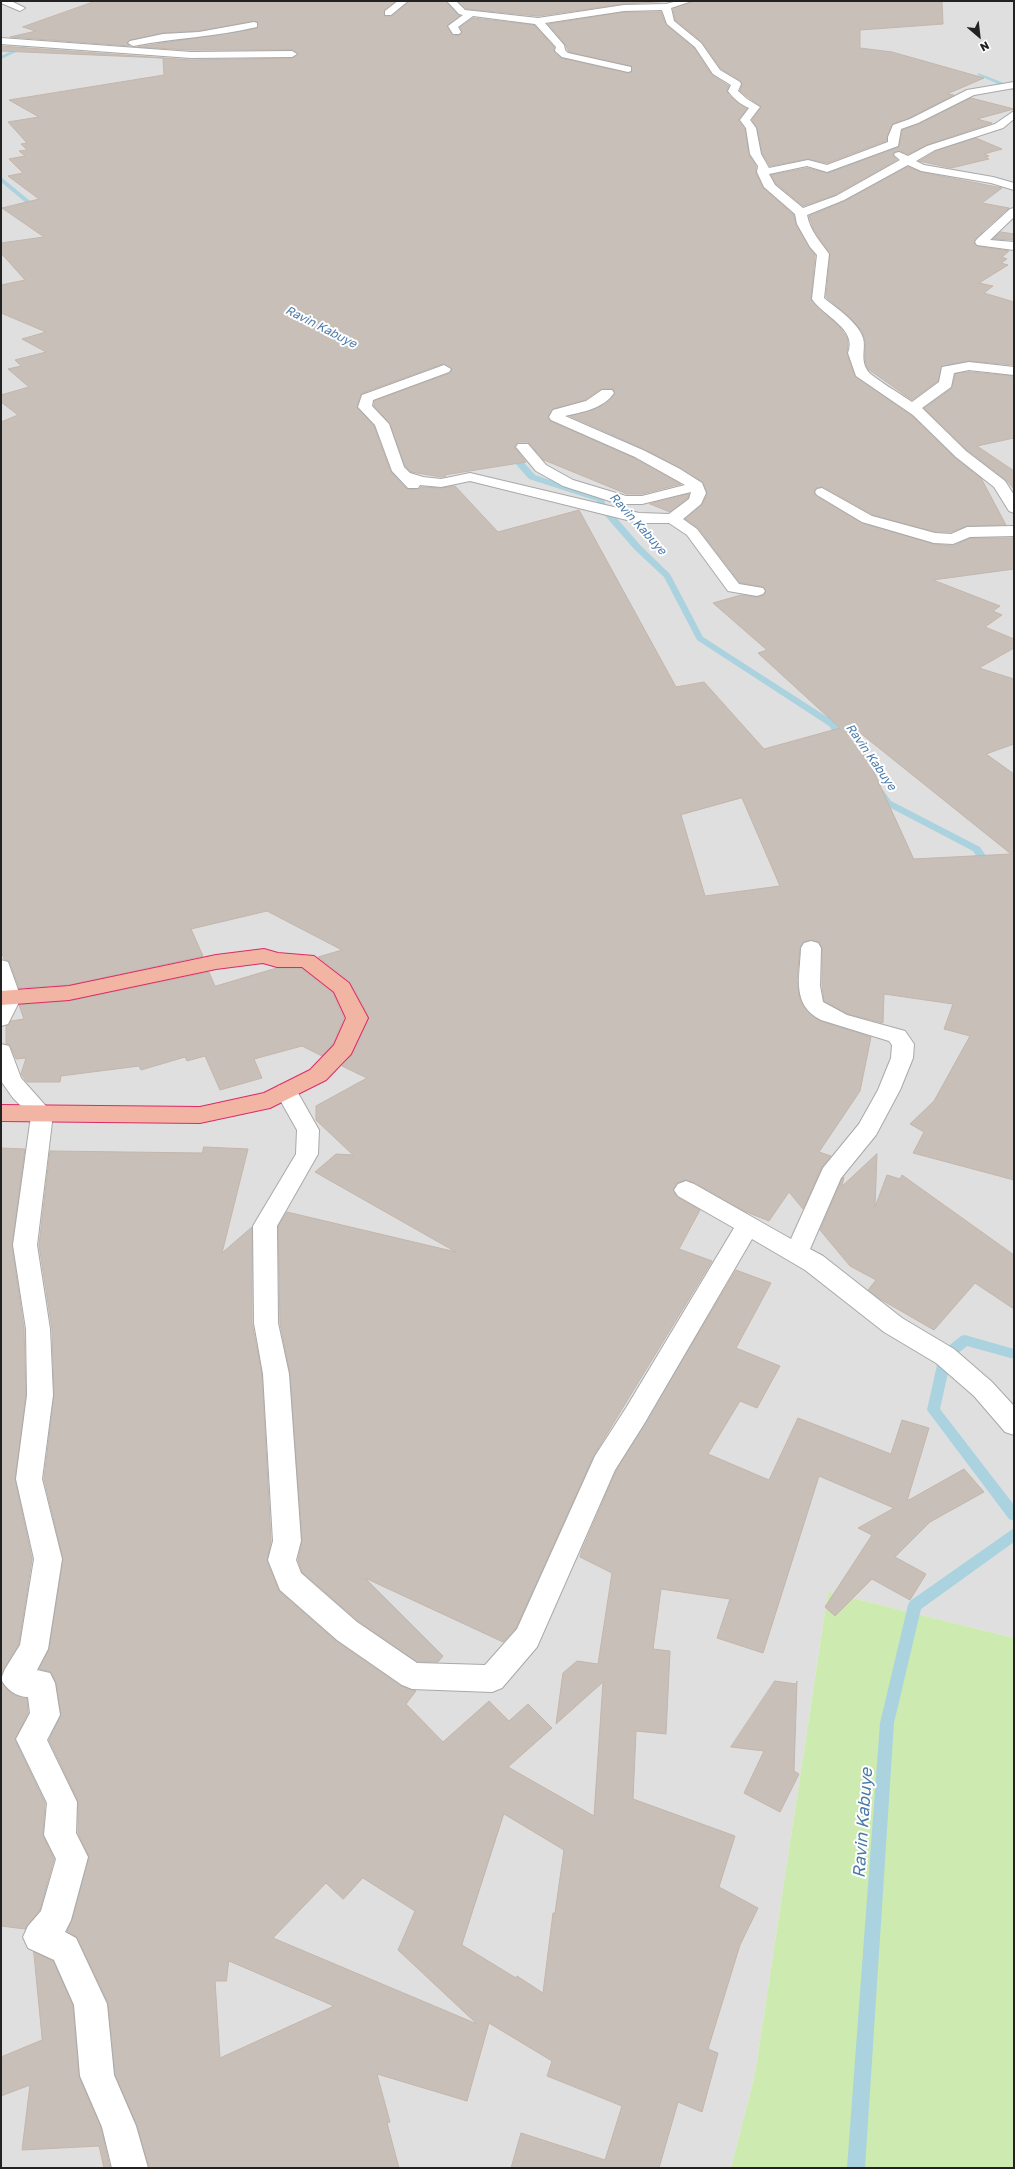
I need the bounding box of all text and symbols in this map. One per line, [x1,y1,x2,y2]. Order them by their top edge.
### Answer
north arrow [959,16,999,56]
text: N [978,39,992,55]
water label: Ravin Kabuye [283,303,359,351]
water label: Ravin Kabuye [607,490,669,558]
water label: Ravin Kabuye [843,721,899,793]
water label: Ravin Kabuye [849,1767,877,1879]

